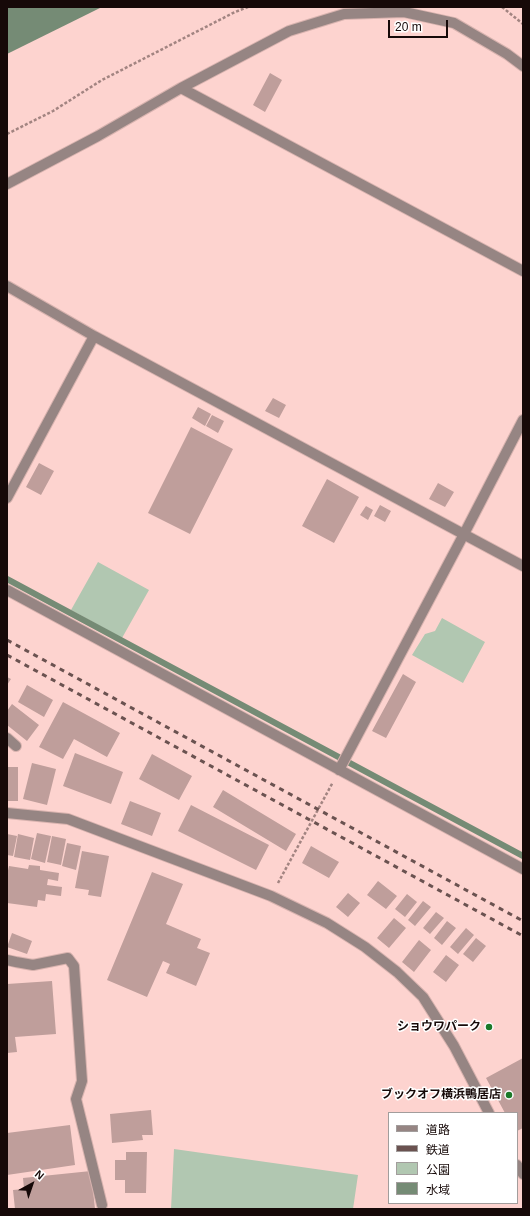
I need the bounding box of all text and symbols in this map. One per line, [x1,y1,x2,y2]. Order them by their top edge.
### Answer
scale bar [390,12,450,38]
text: 20 m [395,20,422,34]
place label: ショウワパーク [397,1020,481,1034]
marker: ショウワパーク [484,1022,494,1032]
place label: ブックオフ横浜鴨居店 [381,1088,501,1102]
marker: ブックオフ横浜鴨居店 [504,1090,514,1100]
legend [388,1112,518,1204]
text: 道路 [426,1123,450,1137]
text: 鉄道 [426,1143,450,1157]
text: 公園 [426,1163,450,1177]
north arrow [12,1164,52,1204]
text: N [33,1168,47,1182]
text: 水域 [426,1183,450,1197]

